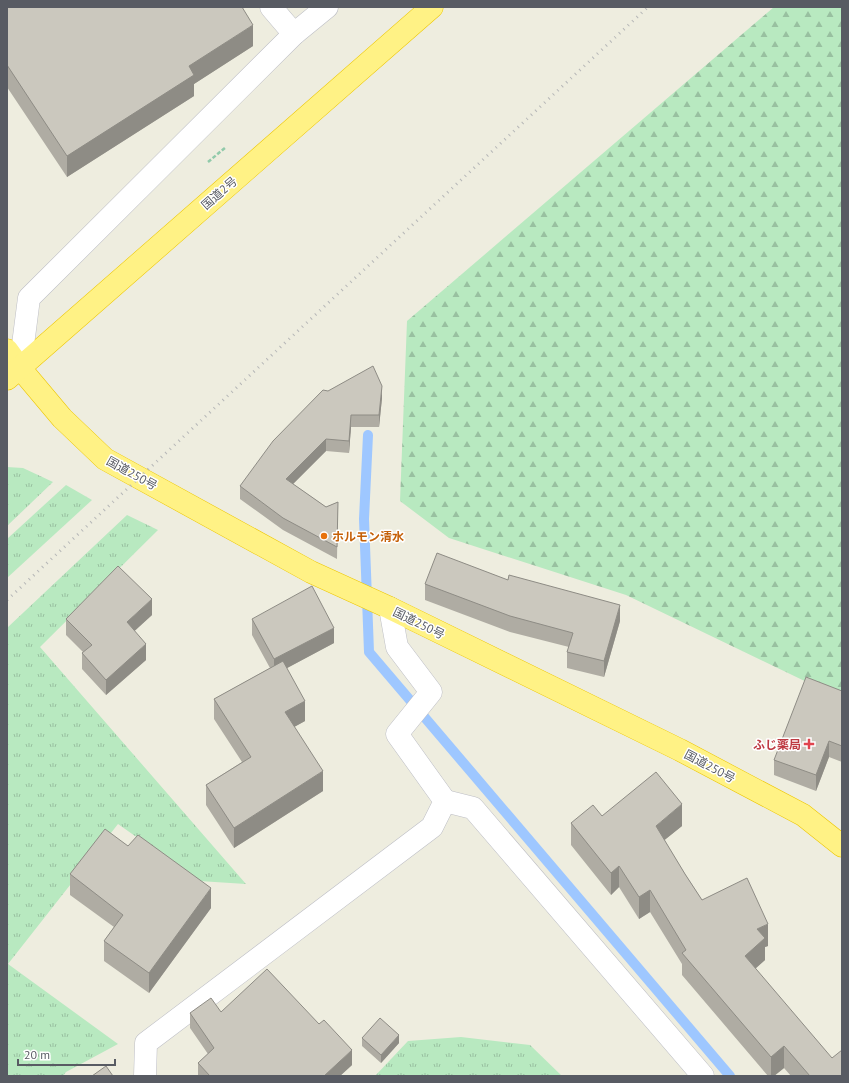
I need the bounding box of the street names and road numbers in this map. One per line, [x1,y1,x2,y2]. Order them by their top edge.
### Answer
street label: 国道2号 [198,173,240,213]
street label: 国道250号 [104,453,160,493]
street label: 国道250号 [391,604,447,642]
street label: 国道250号 [682,746,738,786]

